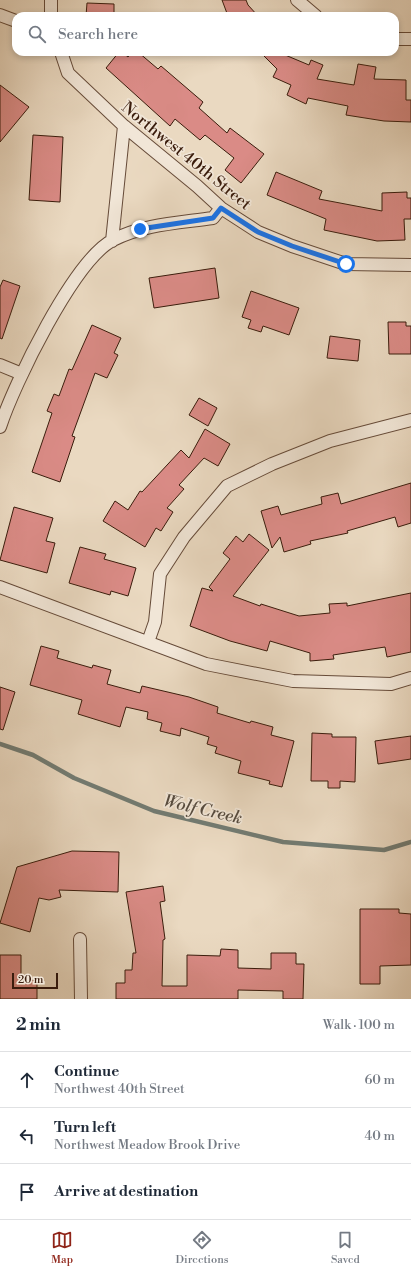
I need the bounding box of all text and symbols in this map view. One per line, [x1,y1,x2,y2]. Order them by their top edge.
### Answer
search box [12,12,399,56]
icon: search [26,23,48,45]
text: Search here [58,25,138,44]
street label: Northwest 40th Street [118,97,255,214]
route end [131,220,149,238]
route start [337,255,355,273]
water label: Wolf Creek [161,790,244,830]
scale bar [12,971,58,990]
text: 20 m [18,973,43,987]
text: 2 min [16,1014,61,1036]
text: Walk · 100 m [323,1017,395,1033]
text: Continue [54,1062,119,1081]
icon: ahead [16,1069,38,1091]
text: 60 m [364,1072,395,1088]
text: Northwest 40th Street [54,1081,185,1097]
text: Turn left [54,1118,116,1137]
icon: left [16,1125,38,1147]
text: 40 m [365,1128,395,1144]
text: Northwest Meadow Brook Drive [54,1137,240,1153]
icon: arrive [16,1181,38,1203]
text: Arrive at destination [54,1182,198,1201]
tab: Map [51,1229,73,1267]
tab: Directions [176,1229,229,1267]
tab: Saved [331,1229,360,1267]

